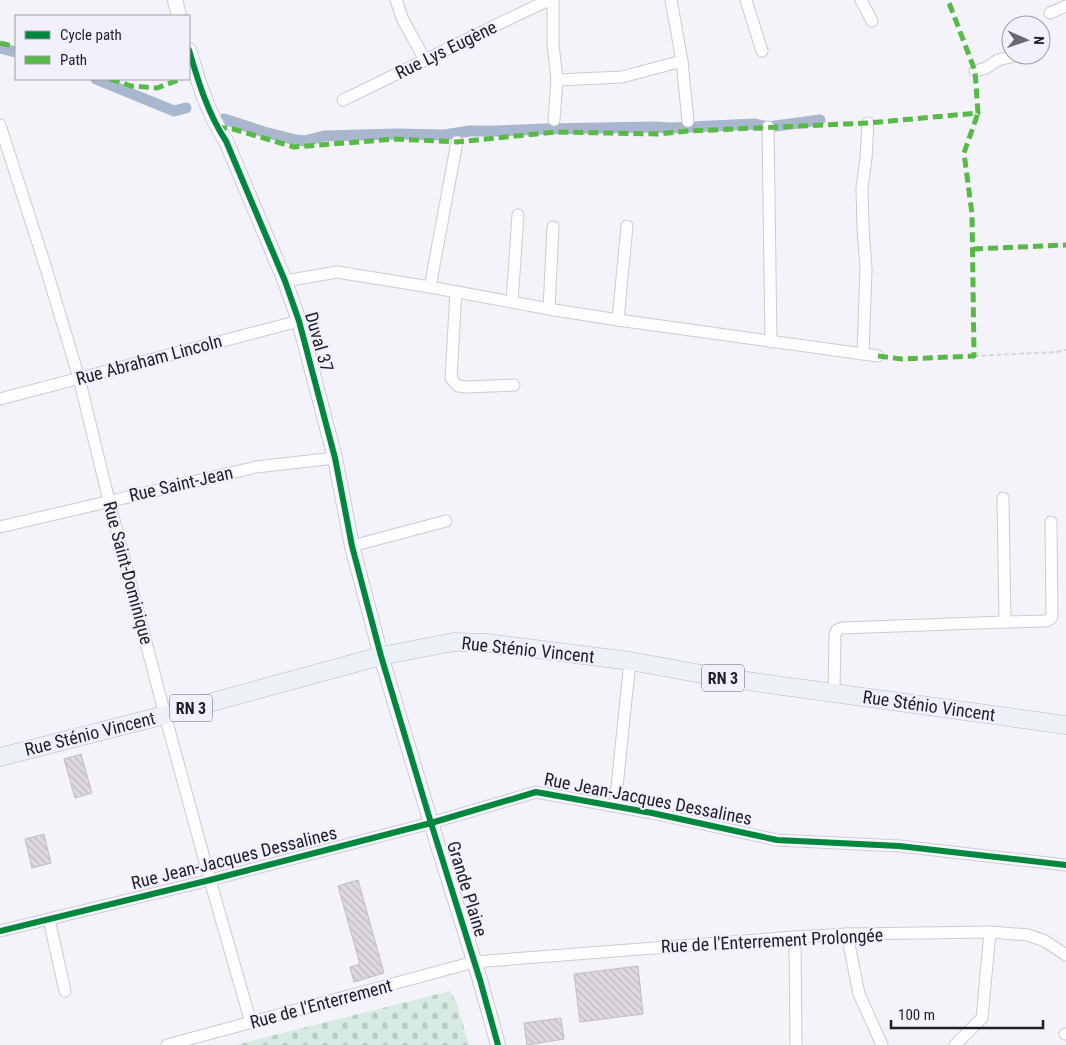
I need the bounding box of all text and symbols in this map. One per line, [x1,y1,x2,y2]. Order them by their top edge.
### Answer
legend [15,15,190,80]
north arrow [1001,15,1051,65]
street label: Rue Lys Eugène [392,16,500,83]
text: Cycle path [60,26,122,44]
text: N [1031,36,1047,45]
text: Path [60,51,87,69]
street label: Duval 37 [301,310,338,374]
street label: Rue Abraham Lincoln [73,330,224,389]
street label: Rue Saint-Jean [127,461,235,506]
street label: Rue Saint-Dominique [99,499,158,647]
street label: Rue Sténio Vincent [460,632,596,667]
road number: RN 3 [702,664,744,691]
street label: Rue Sténio Vincent [861,686,997,725]
road number: RN 3 [170,694,212,721]
street label: Rue Sténio Vincent [22,707,157,760]
street label: Rue Jean-Jacques Dessalines [542,768,754,829]
street label: Rue Jean-Jacques Dessalines [129,822,339,893]
street label: Grande Plaine [443,839,492,939]
street label: Rue de l'Enterrement Prolongée [660,924,884,957]
street label: Rue de l'Enterrement [247,974,394,1033]
scale bar [891,998,1044,1030]
text: 100 m [898,1006,935,1024]

